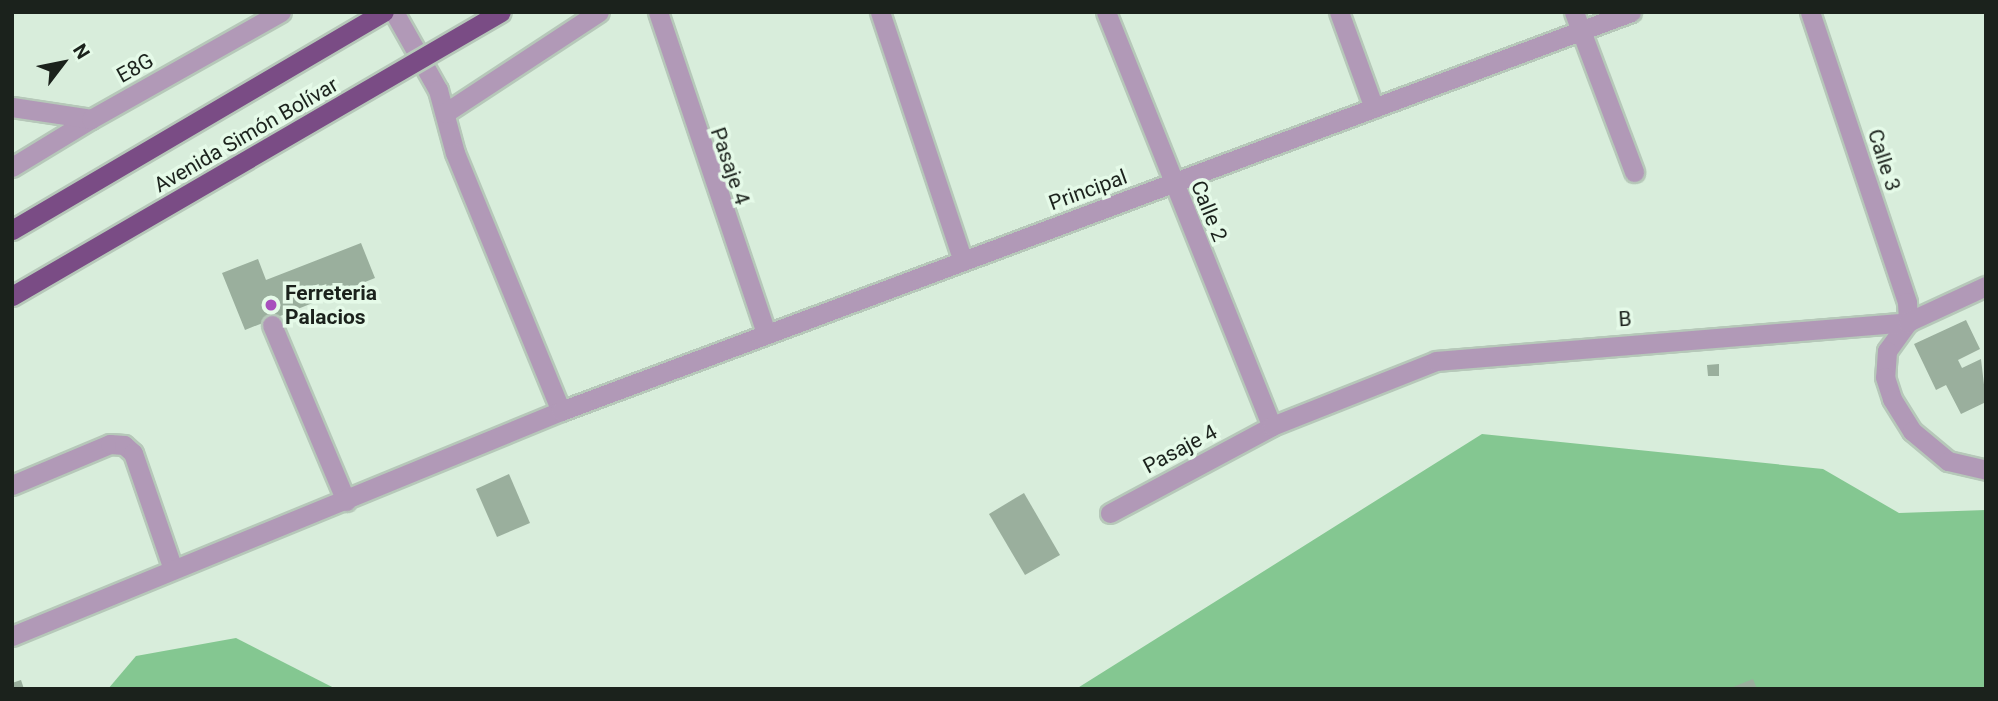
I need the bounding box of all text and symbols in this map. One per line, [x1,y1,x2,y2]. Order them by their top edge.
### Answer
north arrow [28,28,98,98]
text: N [68,40,95,63]
street label: E8G [112,48,158,88]
street label: Avenida Simón Bolívar [150,72,342,198]
street label: Pasaje 4 [705,124,755,208]
street label: Calle 3 [1862,126,1906,194]
street label: Principal [1045,164,1131,216]
street label: Calle 2 [1185,177,1233,245]
place label: Ferreteria Palacios [285,280,377,330]
marker: Ferreteria Palacios [263,297,279,313]
street label: B [1618,306,1632,332]
street label: Pasaje 4 [1139,419,1221,479]

